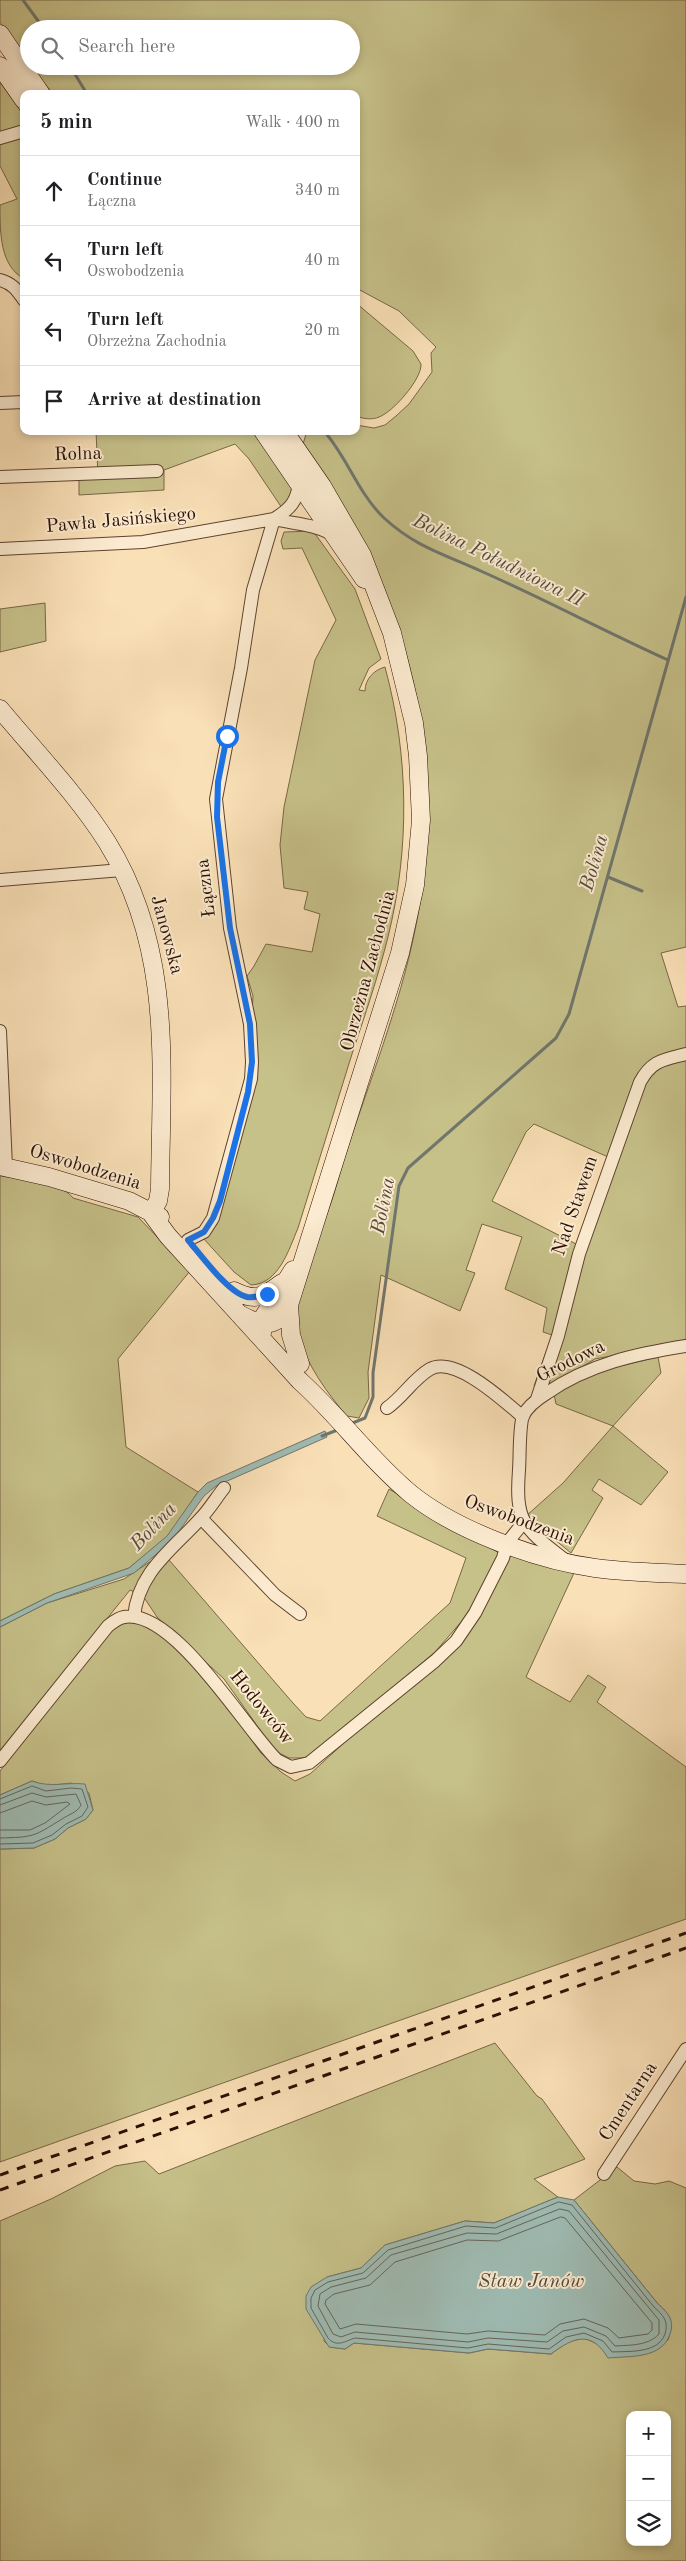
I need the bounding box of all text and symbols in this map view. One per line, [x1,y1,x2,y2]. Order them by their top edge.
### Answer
search box [20,20,360,75]
icon: search [38,34,66,62]
text: Search here [78,38,175,57]
text: 5 min [40,112,93,133]
text: Walk · 400 m [245,115,340,131]
text: Continue [87,171,162,190]
icon: ahead [40,177,68,205]
text: 340 m [295,183,340,199]
text: Łączna [87,194,137,210]
text: Turn left [87,241,164,260]
icon: left [40,247,68,275]
text: 40 m [304,253,340,269]
text: Oswobodzenia [87,264,184,280]
text: Turn left [87,311,164,330]
icon: left [40,317,68,345]
text: 20 m [304,323,340,339]
text: Obrzeżna Zachodnia [87,334,227,350]
icon: arrive [40,387,68,415]
text: Arrive at destination [87,391,261,410]
street label: Rolna [54,445,103,465]
street label: Pawła Jasińskiego [45,505,197,537]
water label: Bolina Południowa II [408,510,588,612]
route start [216,725,239,748]
water label: Bolina [577,832,613,894]
street label: Łączna [194,857,220,918]
street label: Obrzeżna Zachodnia [338,888,400,1054]
street label: Janowska [146,893,186,977]
street label: Oswobodzenia [27,1142,144,1194]
street label: Nad Stawem [550,1154,602,1258]
water label: Bolina [368,1176,399,1237]
route end [256,1283,279,1306]
street label: Grodowa [534,1337,609,1387]
street label: Oswobodzenia [461,1492,577,1550]
water label: Bolina [126,1499,181,1556]
street label: Hodowców [225,1667,297,1749]
street label: Cmentarna [596,2058,662,2145]
water label: Staw Janów [478,2272,584,2292]
map controls [626,2411,671,2546]
button: + [626,2411,671,2456]
button: − [626,2456,671,2501]
button: layers [626,2501,671,2546]

